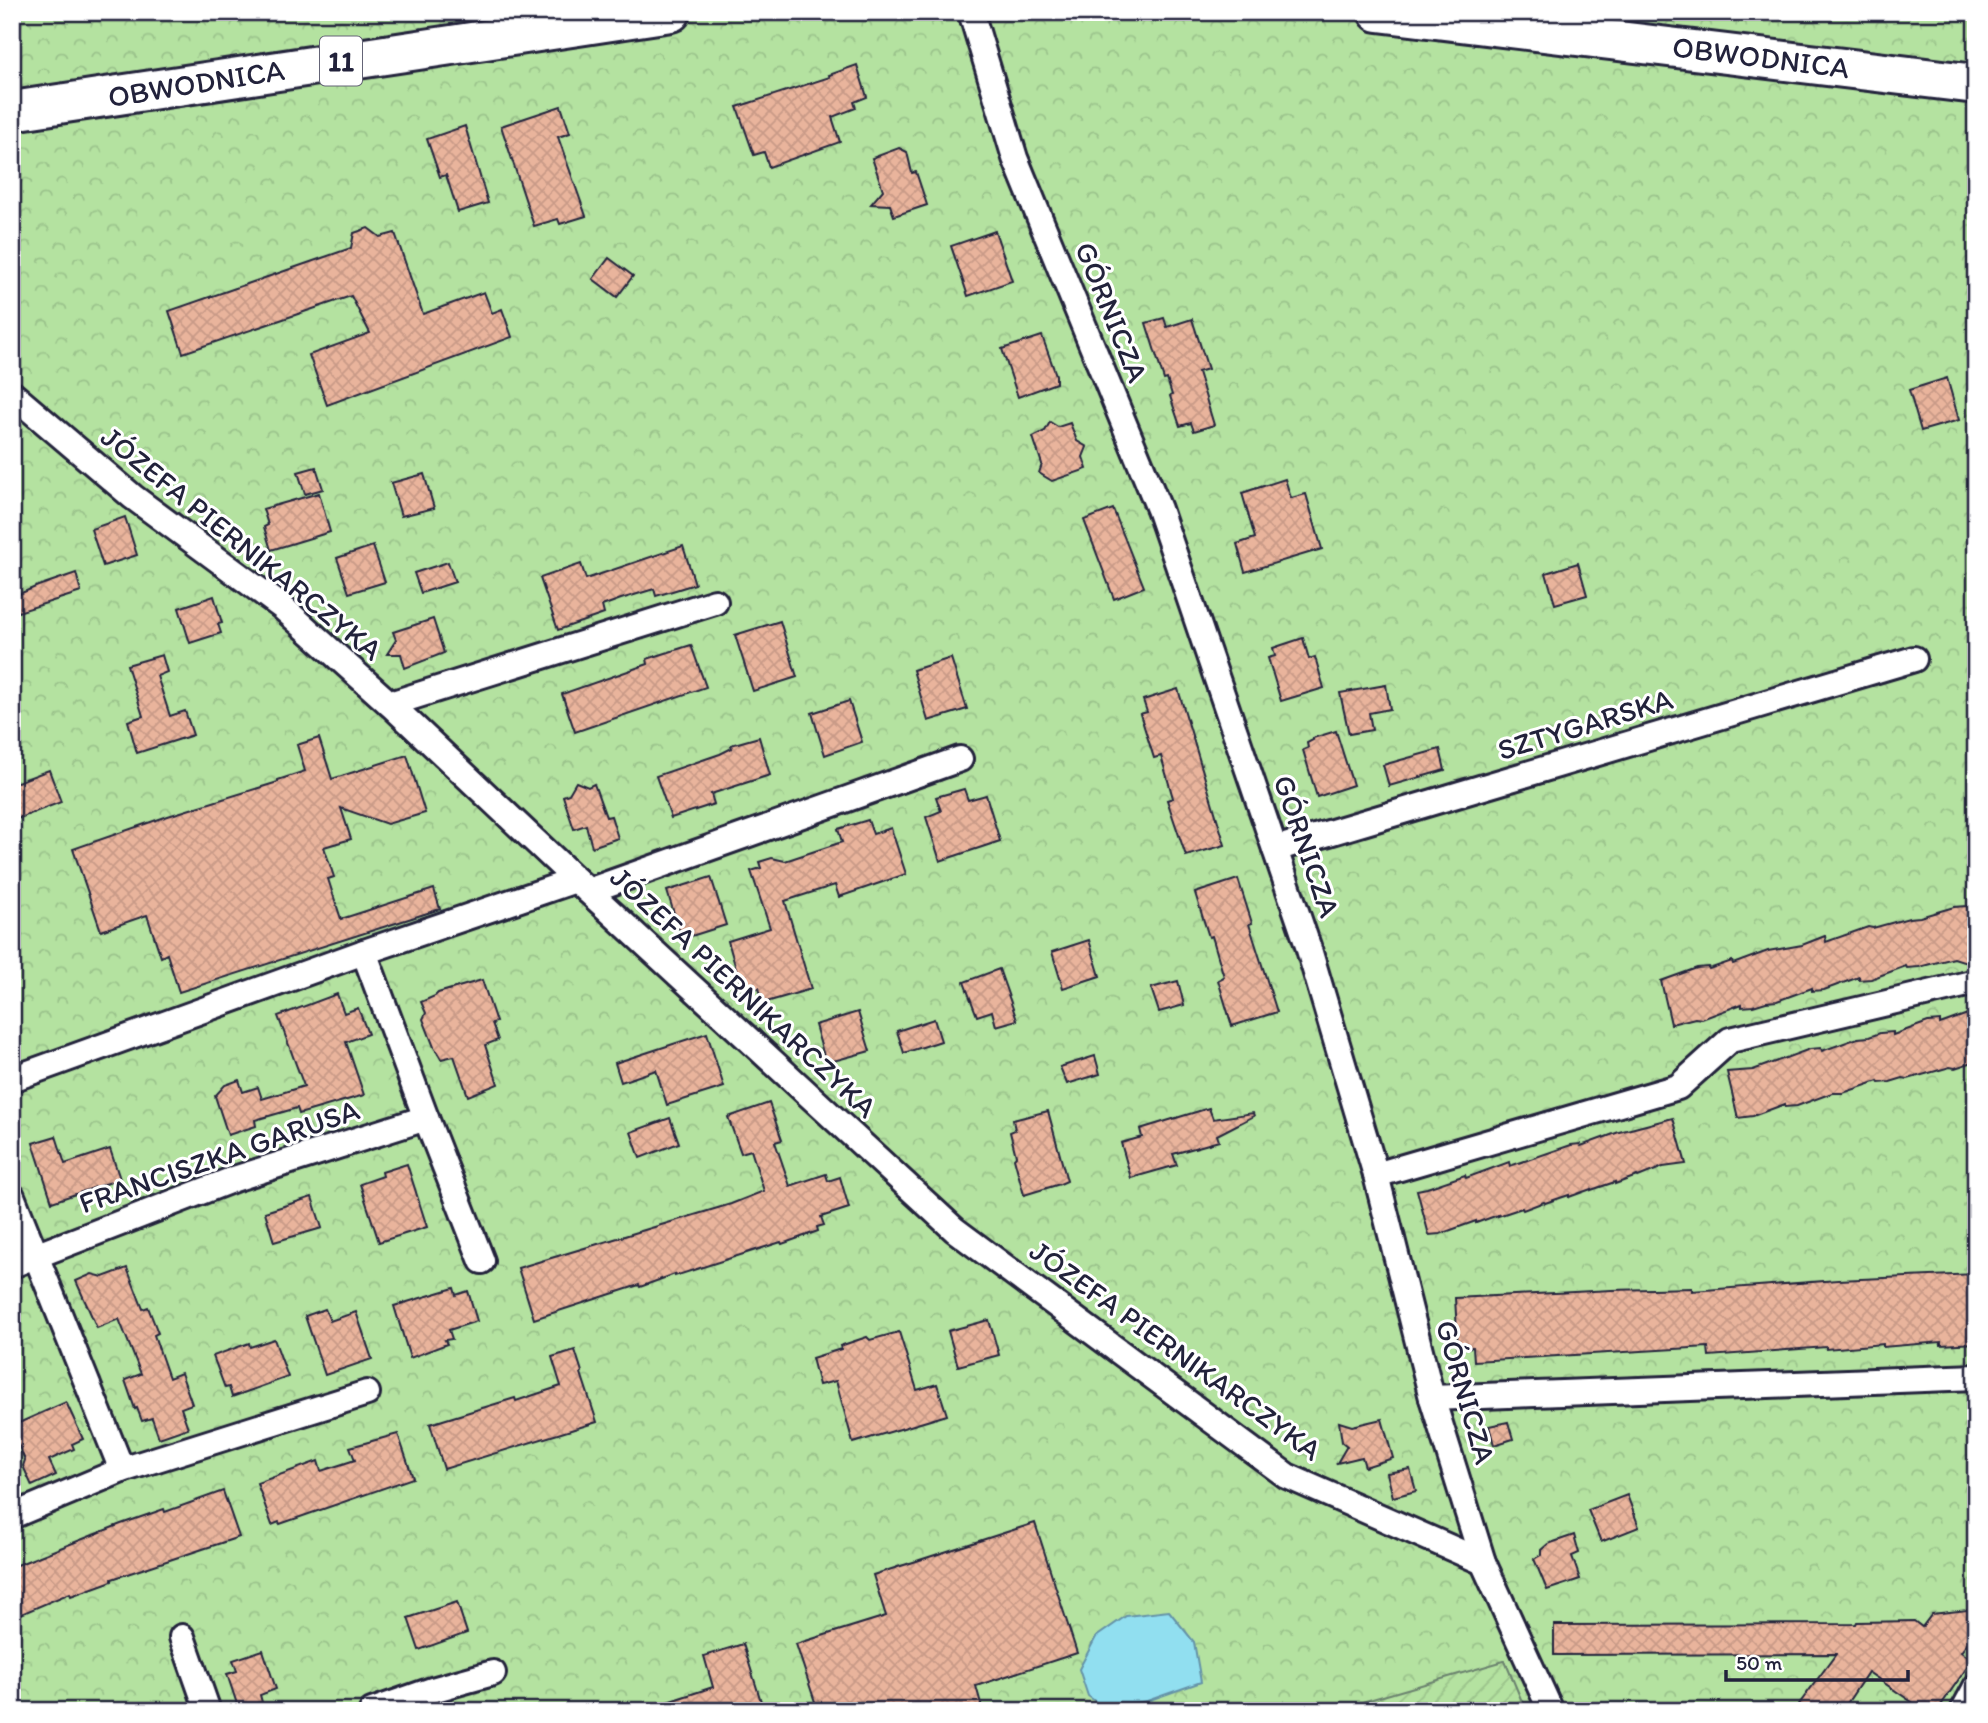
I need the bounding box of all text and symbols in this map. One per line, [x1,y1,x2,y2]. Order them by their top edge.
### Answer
street label: OBWODNICA [1670,28,1852,86]
road number: 11 [320,36,362,86]
street label: OBWODNICA [105,51,287,115]
street label: GÓRNICZA [1067,236,1157,388]
street label: JÓZEFA PIERNIKARCZYKA [94,418,390,668]
street label: SZTYGARSKA [1493,680,1677,768]
street label: GÓRNICZA [1265,770,1349,922]
street label: JÓZEFA PIERNIKARCZYKA [603,859,885,1125]
street label: FRANCISZKA GARUSA [74,1091,364,1221]
street label: JÓZEFA PIERNIKARCZYKA [1023,1232,1329,1468]
street label: GÓRNICZA [1428,1316,1504,1468]
scale bar [1726,1639,1908,1683]
text: 50 m [1736,1650,1783,1675]

